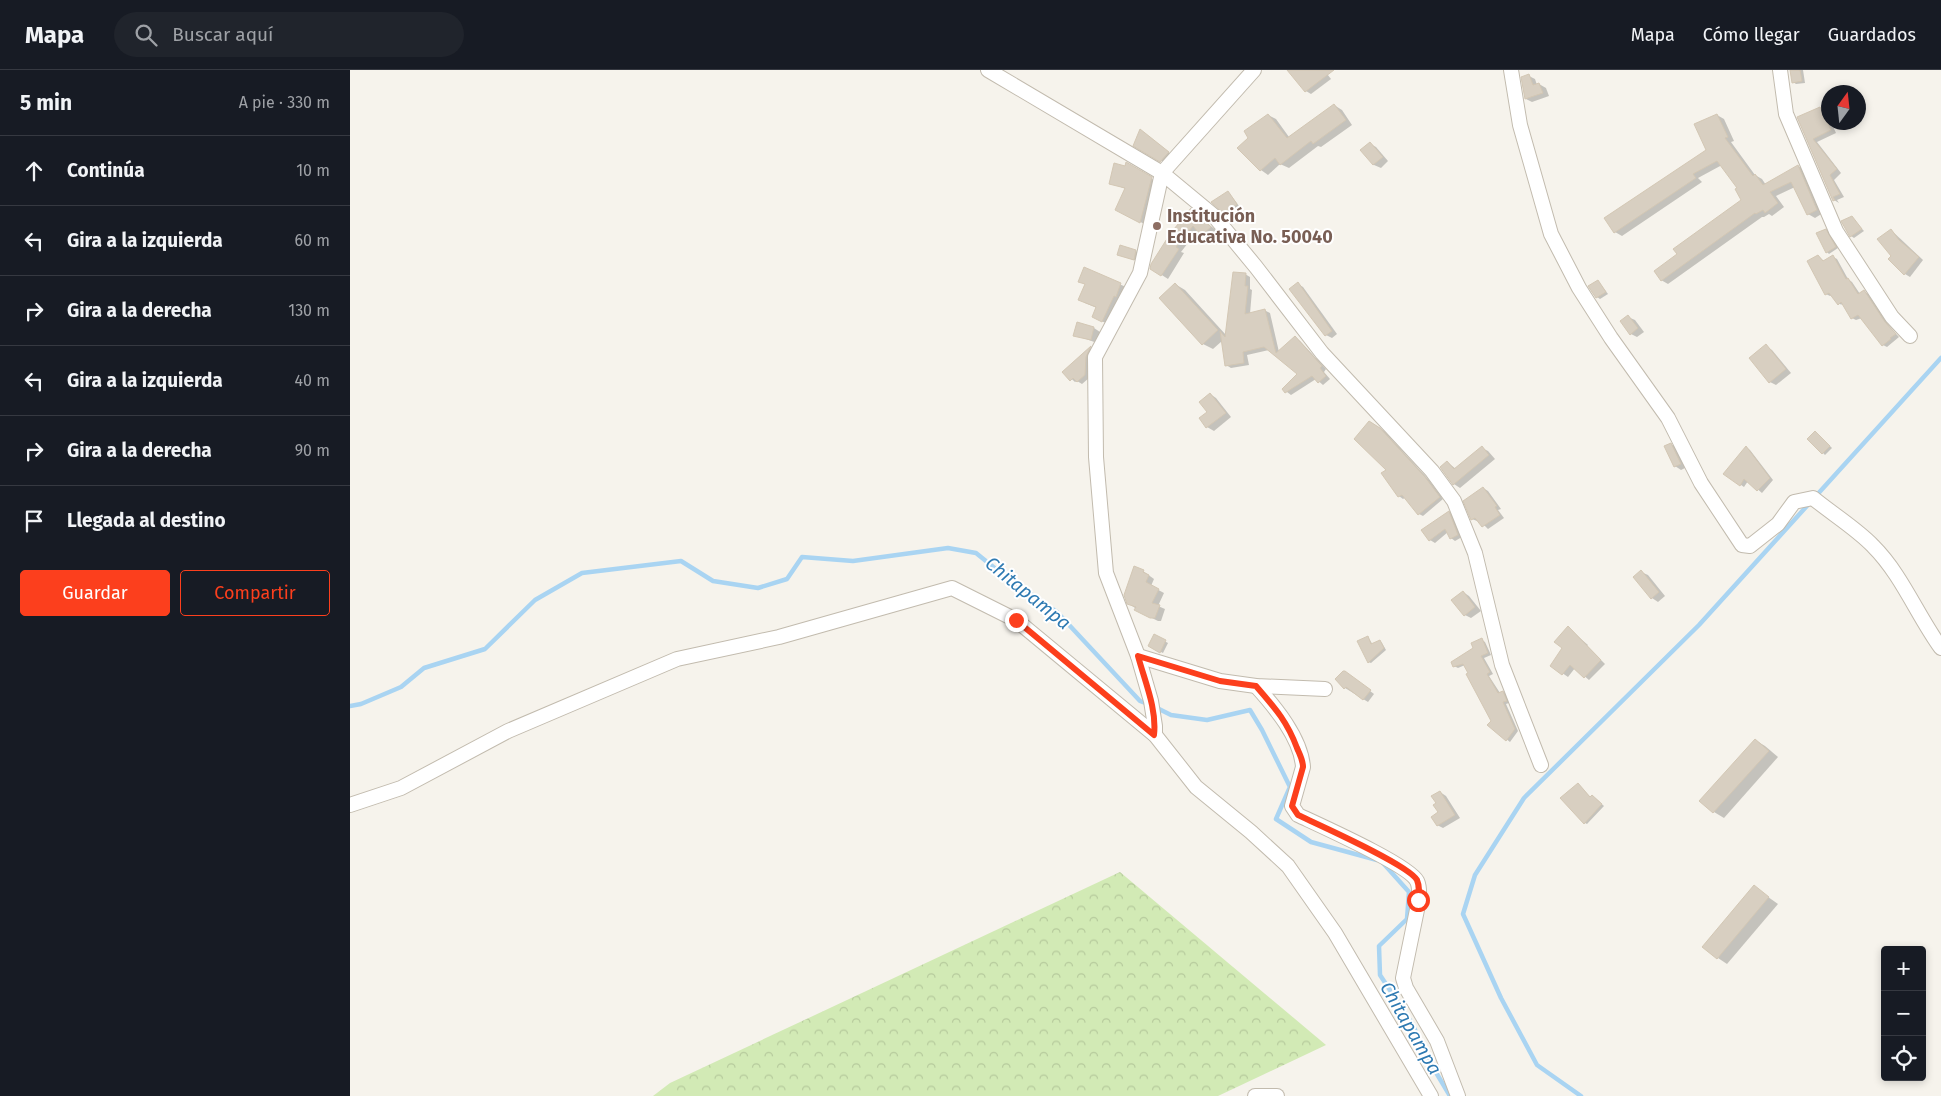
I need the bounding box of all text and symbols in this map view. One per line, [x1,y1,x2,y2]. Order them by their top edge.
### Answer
search box [114,12,464,57]
text: Mapa [25,21,84,49]
icon: search [132,21,160,49]
text: Buscar aquí [172,23,273,46]
text: Mapa [1631,24,1675,46]
text: Cómo llegar [1703,24,1800,46]
text: Guardados [1828,24,1916,46]
north arrow [1821,85,1866,130]
text: 5 min [20,90,72,116]
text: A pie · 330 m [239,93,330,112]
icon: ahead [20,157,48,185]
text: Continúa [67,159,145,182]
text: 10 m [296,161,330,180]
place label: Institución Educativa No. 50040 [1167,205,1333,248]
marker: Institución Educativa No. 50040 [1151,220,1163,232]
icon: left [20,227,48,255]
text: Gira a la izquierda [67,229,223,252]
text: 60 m [295,231,330,250]
icon: right [20,297,48,325]
text: Gira a la derecha [67,299,212,322]
text: 130 m [288,301,330,320]
icon: left [20,367,48,395]
text: Gira a la izquierda [67,369,223,392]
text: 40 m [295,371,330,390]
icon: right [20,437,48,465]
text: Gira a la derecha [67,439,212,462]
text: 90 m [295,441,330,460]
icon: arrive [20,507,48,535]
text: Llegada al destino [67,509,226,532]
water label: Chitapampa [981,551,1075,635]
button: Guardar [20,570,170,616]
button: Compartir [180,570,330,616]
route end [1005,609,1028,632]
route start [1407,889,1430,912]
map controls [1881,946,1926,1081]
button: + [1881,946,1926,991]
water label: Chitapampa [1375,977,1447,1079]
button: − [1881,991,1926,1036]
button: locate [1881,1036,1926,1081]

